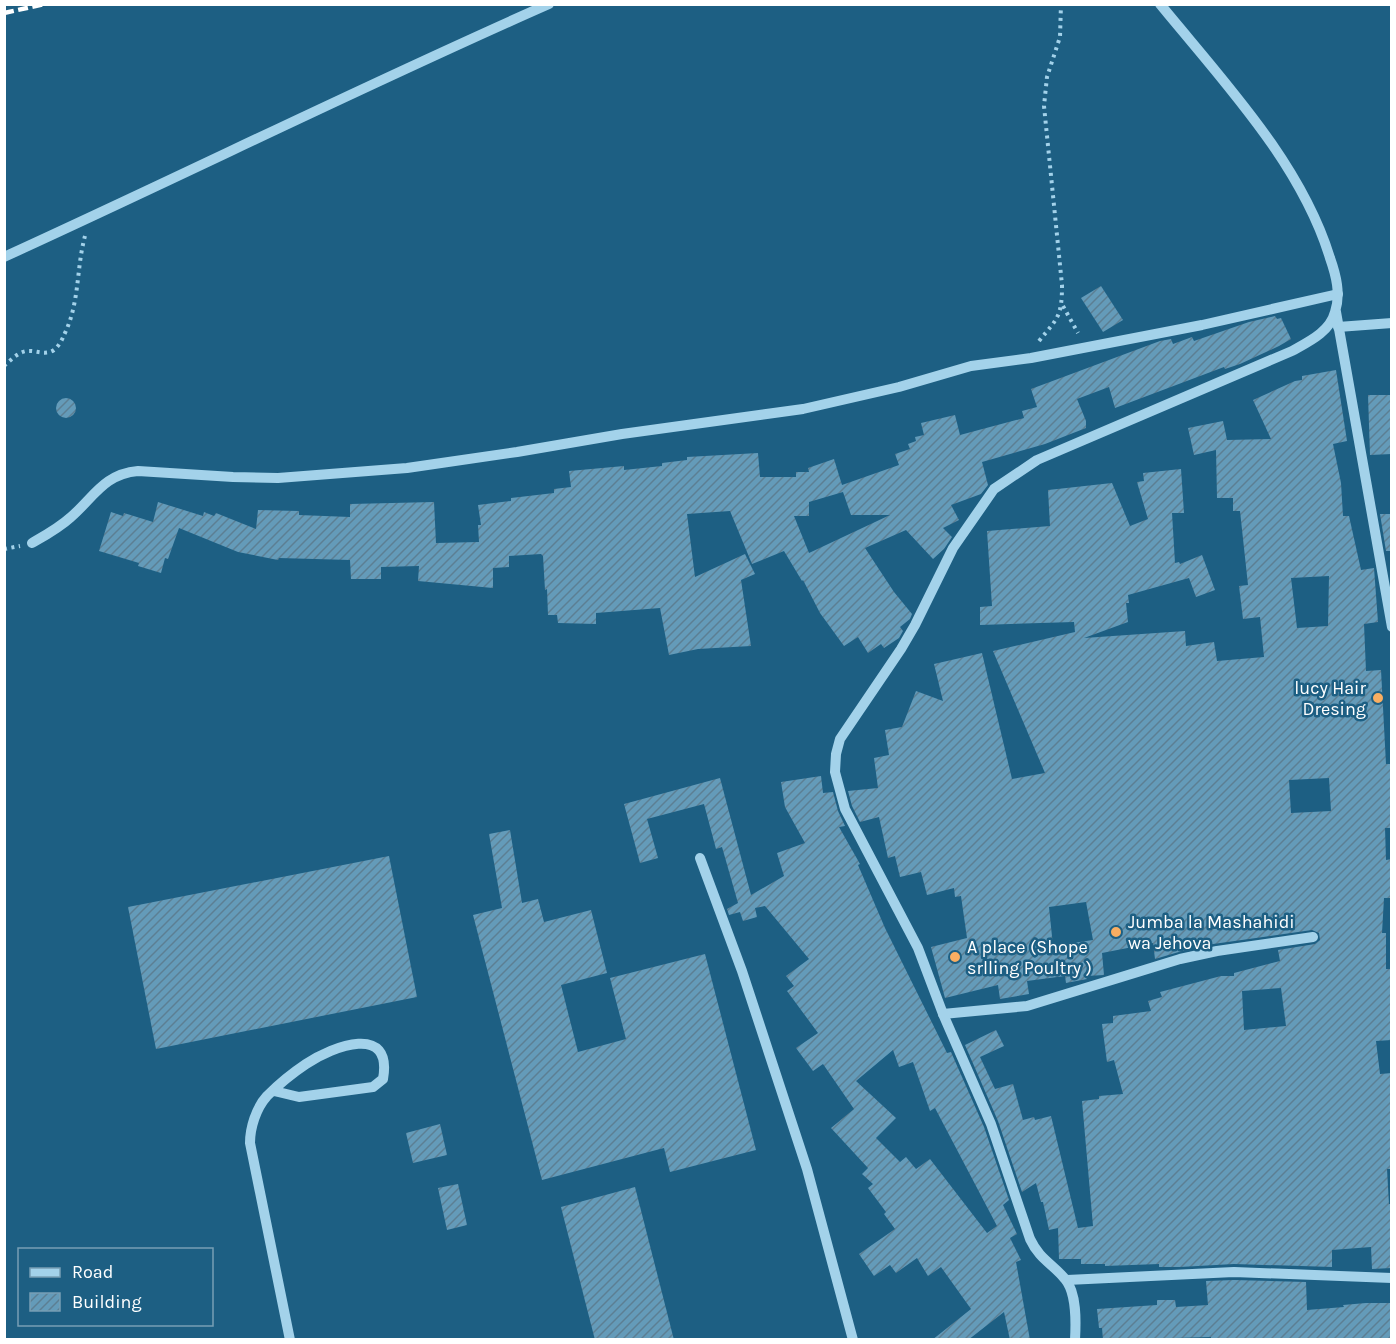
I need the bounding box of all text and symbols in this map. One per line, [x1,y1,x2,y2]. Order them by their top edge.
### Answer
place label: lucy Hair Dresing [1294,677,1366,720]
marker: lucy Hair Dresing [1371,691,1385,705]
place label: Jumba la Mashahidi wa Jehova [1128,911,1295,954]
marker: Jumba la Mashahidi wa Jehova [1109,925,1123,939]
place label: A place (Shope srlling Poultry ) [967,936,1092,979]
marker: A place (Shope srlling Poultry ) [948,950,962,964]
legend [18,1248,213,1326]
text: Road [72,1261,113,1283]
text: Building [72,1291,142,1313]

